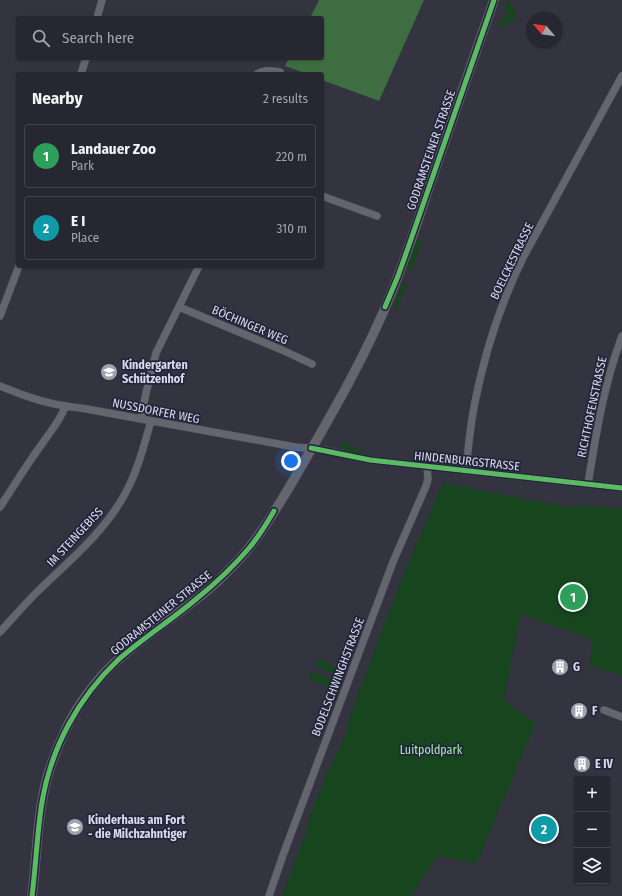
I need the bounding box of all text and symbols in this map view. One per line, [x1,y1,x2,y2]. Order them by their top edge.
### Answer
north arrow [526,12,562,48]
search box [16,16,324,60]
icon: search [30,27,52,49]
text: Search here [62,29,134,47]
text: Nearby [32,88,83,109]
street label: GODRAMSTEINER STRASSE [404,88,458,212]
text: 2 results [263,91,308,106]
text: Landauer Zoo [71,140,156,158]
text: 1 [43,149,49,164]
text: 220 m [276,149,307,164]
text: Park [71,158,94,173]
text: E I [71,212,85,230]
street label: BOELCKESTRASSE [487,220,537,302]
text: 2 [43,221,49,236]
text: 310 m [277,221,307,236]
text: Place [71,230,99,245]
street label: BÖCHINGER WEG [210,301,291,347]
street label: RICHTHOFENSTRASSE [574,355,610,459]
place label: Kindergarten Schützenhof [122,358,188,386]
school or university icon: Kindergarten Schützenhof [99,362,119,382]
street label: NUSSDORFER WEG [111,396,201,426]
street label: HINDENBURGSTRASSE [414,448,521,474]
your location [281,451,301,471]
street label: IM STEINGEBISS [44,504,106,569]
street label: GODRAMSTEINER STRASSE [107,568,215,658]
pin: 1 [560,582,586,612]
street label: BODELSCHWINGHSTRASSE [309,615,367,738]
building icon: G [550,657,570,677]
place label: G [573,660,580,674]
building icon: F [569,701,589,721]
place label: F [592,704,598,718]
park label: Luitpoldpark [400,743,463,757]
building icon: E IV [572,754,592,774]
place label: E IV [595,757,613,771]
map controls [574,776,610,884]
button: + [574,776,610,812]
button: − [574,812,610,848]
place label: Kinderhaus am Fort - die Milchzahntiger [88,813,187,841]
pin: 2 [531,814,557,844]
school or university icon: Kinderhaus am Fort - die Milchzahntiger [65,817,85,837]
button: layers [574,848,610,884]

